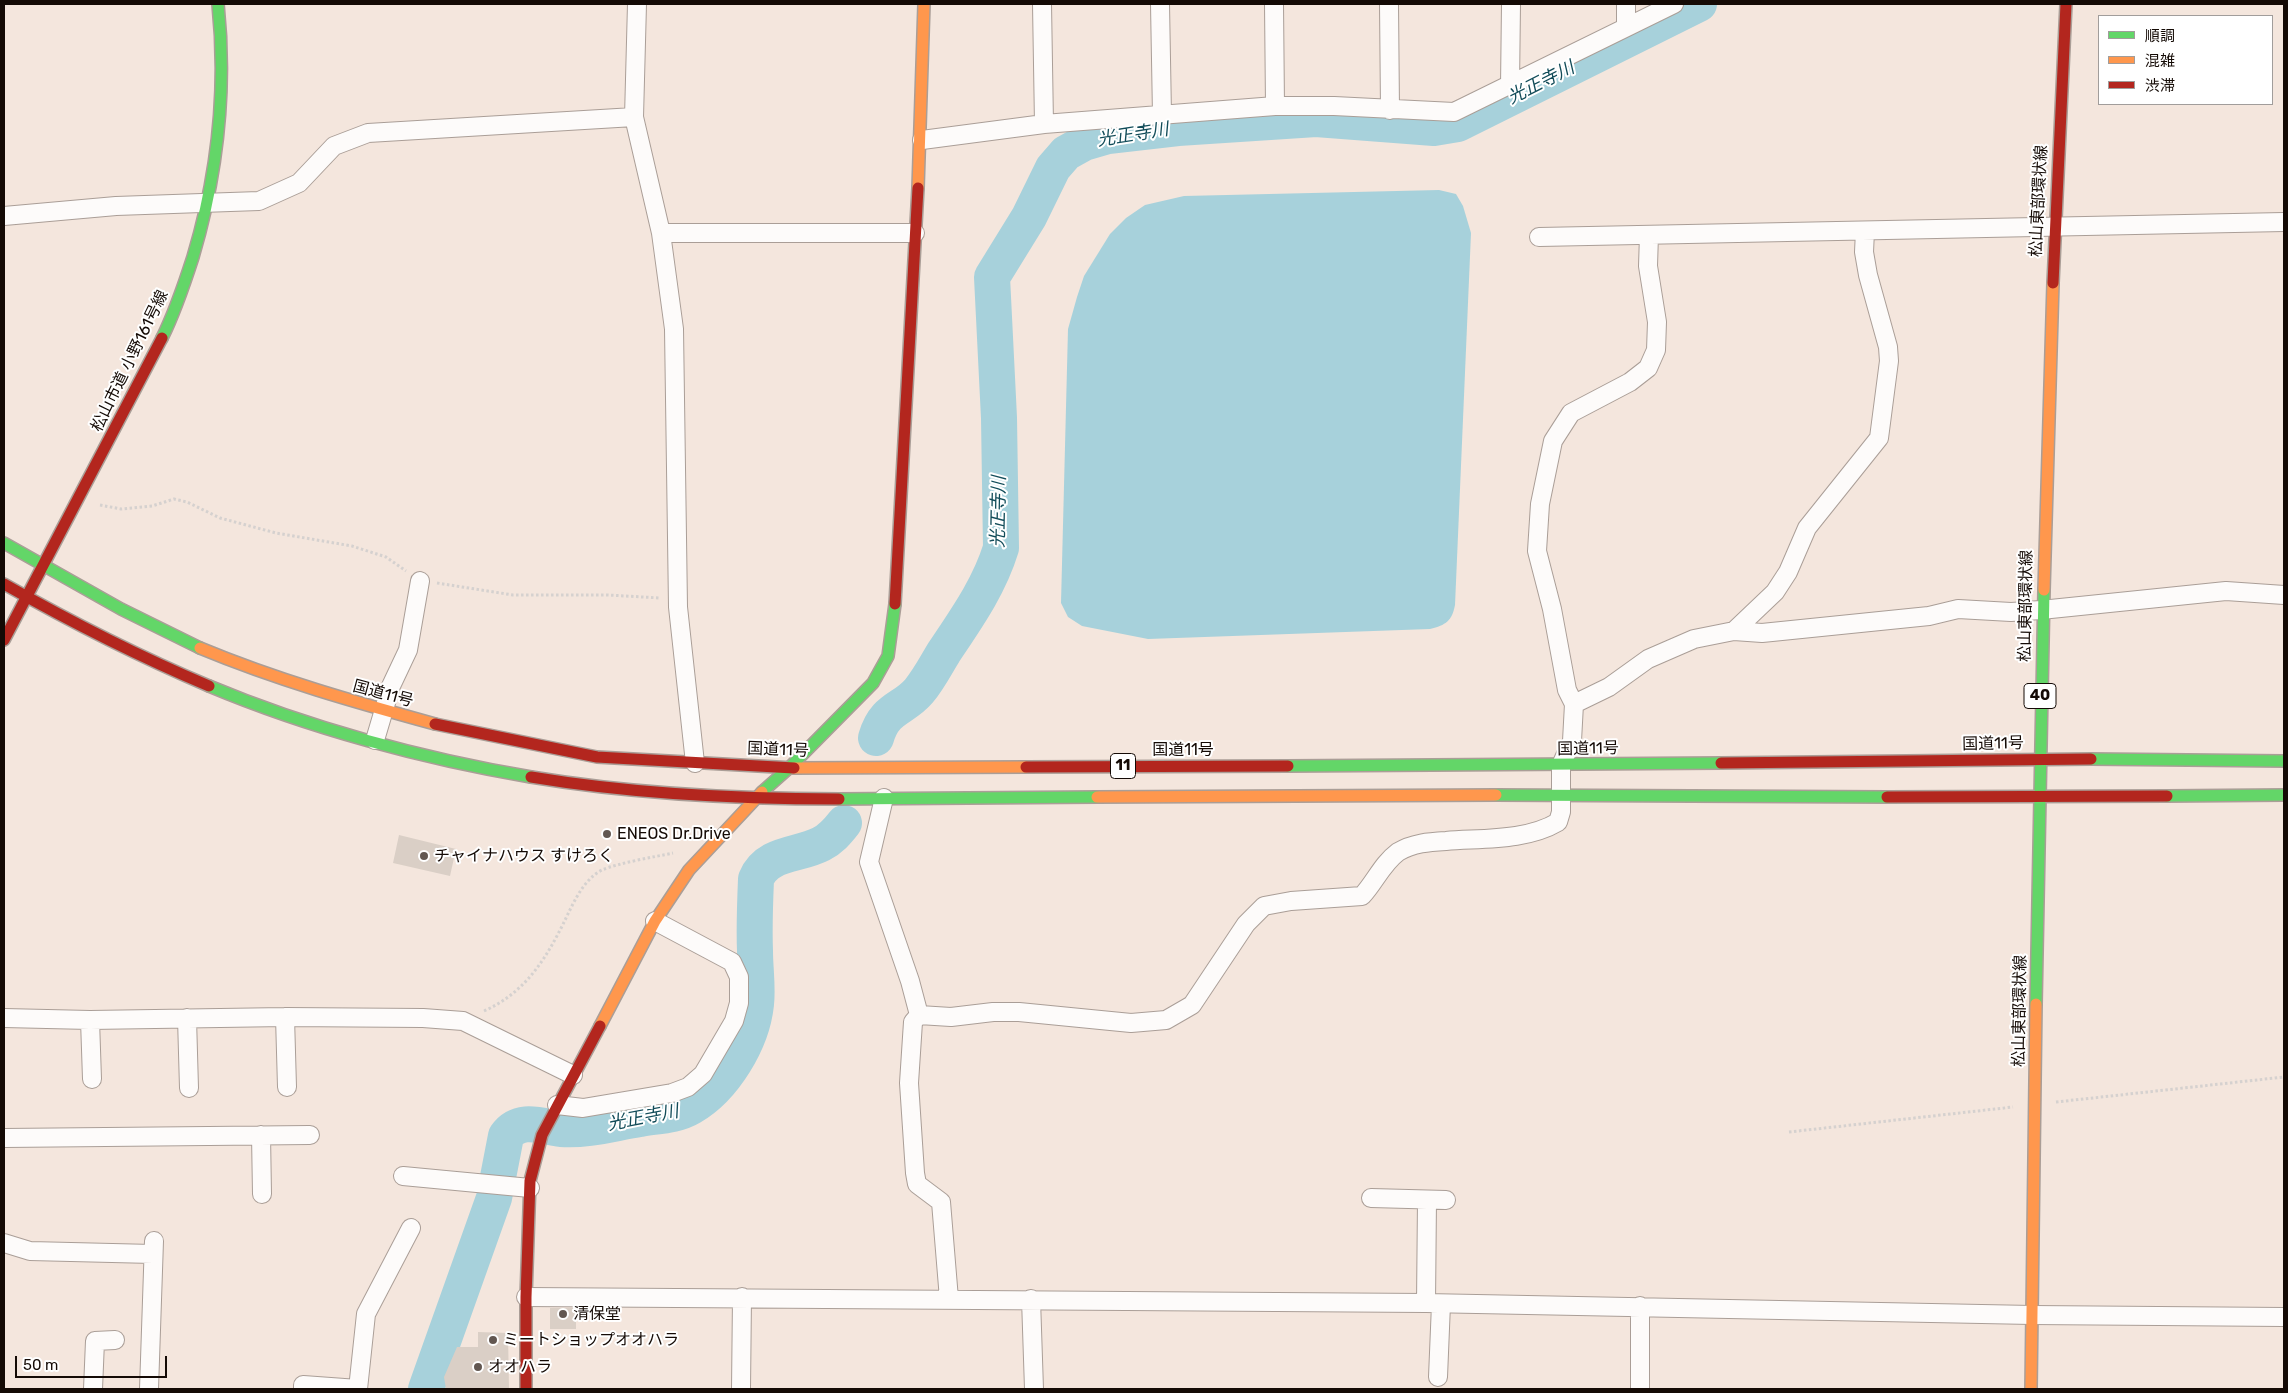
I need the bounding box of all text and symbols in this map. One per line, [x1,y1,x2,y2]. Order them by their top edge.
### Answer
legend [2098,15,2273,105]
text: 順調 [2145,27,2175,45]
text: 混雑 [2145,52,2175,70]
water label: 光正寺川 [1504,57,1578,109]
text: 渋滞 [2145,77,2175,95]
water label: 光正寺川 [1096,119,1170,151]
street label: 松山東部環状線 [2026,145,2052,257]
street label: 松山市道 小野161号線 [87,287,173,435]
water label: 光正寺川 [988,476,1010,548]
street label: 松山東部環状線 [2015,550,2037,662]
street label: 国道11号 [351,677,415,711]
road number: 40 [2024,684,2056,708]
street label: 国道11号 [1962,734,2024,754]
street label: 国道11号 [747,739,809,761]
street label: 国道11号 [1557,739,1619,759]
street label: 国道11号 [1152,740,1214,760]
road number: 11 [1110,754,1136,778]
place label: ENEOS Dr.Drive [617,824,731,844]
marker: ENEOS Dr.Drive [601,828,613,840]
place label: チャイナハウス すけろく [434,846,614,866]
marker: チャイナハウス すけろく [418,850,430,862]
street label: 松山東部環状線 [2009,955,2031,1067]
water label: 光正寺川 [606,1101,680,1135]
place label: 清保堂 [573,1304,621,1324]
marker: 清保堂 [557,1308,569,1320]
place label: ミートショップオオハラ [503,1330,679,1350]
marker: ミートショップオオハラ [487,1334,499,1346]
scale bar [18,1346,170,1378]
text: 50 m [23,1356,58,1374]
place label: オオハラ [488,1357,552,1377]
marker: オオハラ [472,1361,484,1373]

